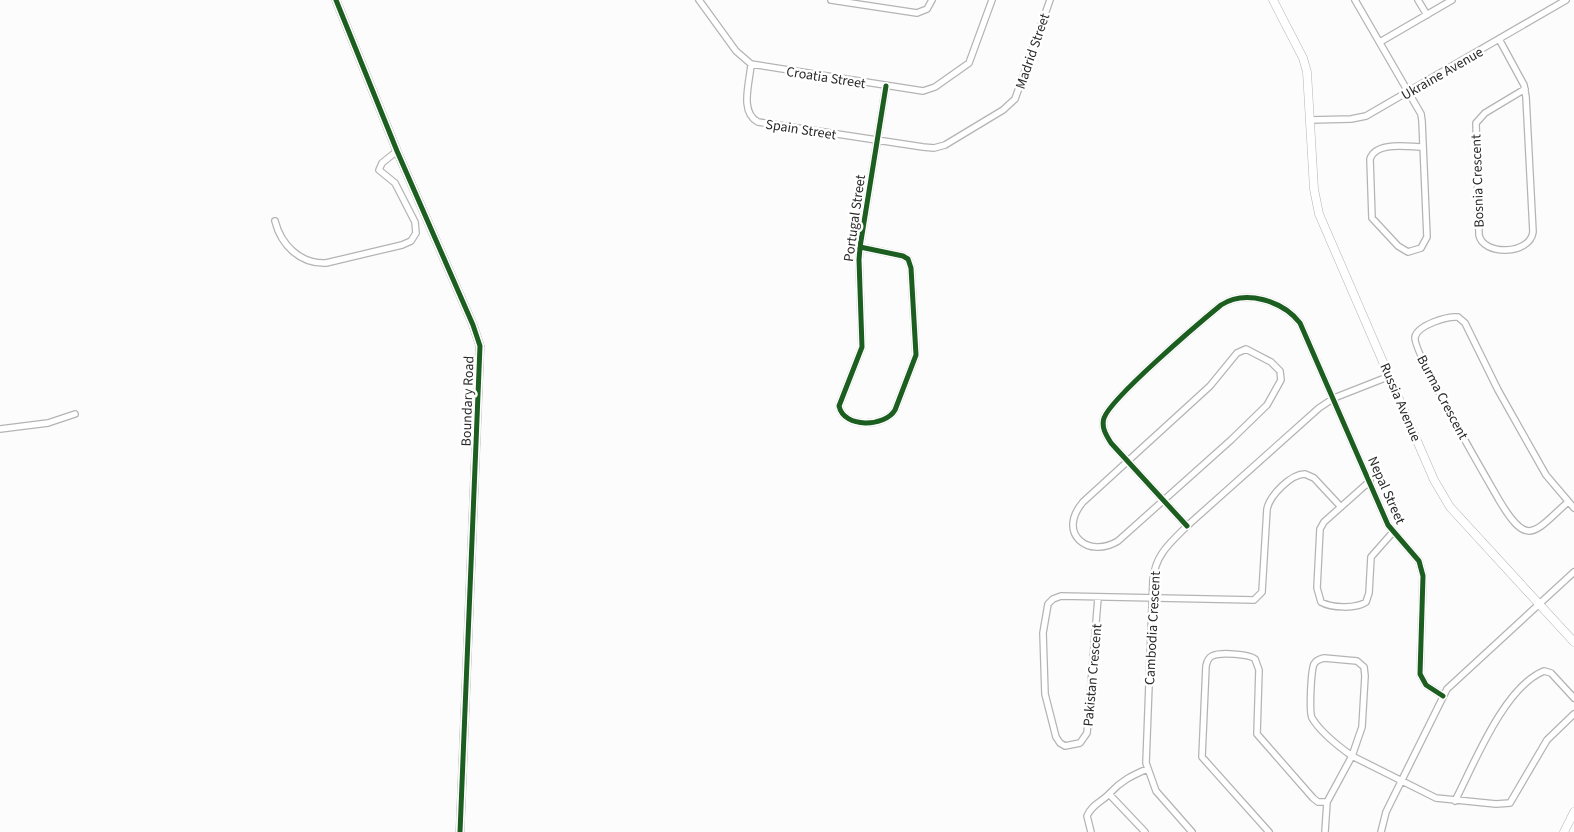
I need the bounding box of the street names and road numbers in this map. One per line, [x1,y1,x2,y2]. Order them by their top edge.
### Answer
street label: Madrid Street [1011,10,1055,92]
street label: Ukraine Avenue [1398,42,1487,105]
street label: Croatia Street [785,62,867,94]
street label: Spain Street [764,115,838,145]
street label: Bosnia Crescent [1466,134,1490,228]
street label: Portugal Street [839,173,871,263]
street label: Burma Crescent [1411,352,1473,444]
street label: Boundary Road [456,355,480,447]
street label: Russia Avenue [1375,360,1426,445]
street label: Nepal Street [1362,453,1410,528]
street label: Cambodia Crescent [1140,570,1166,685]
street label: Pakistan Crescent [1079,623,1107,727]

